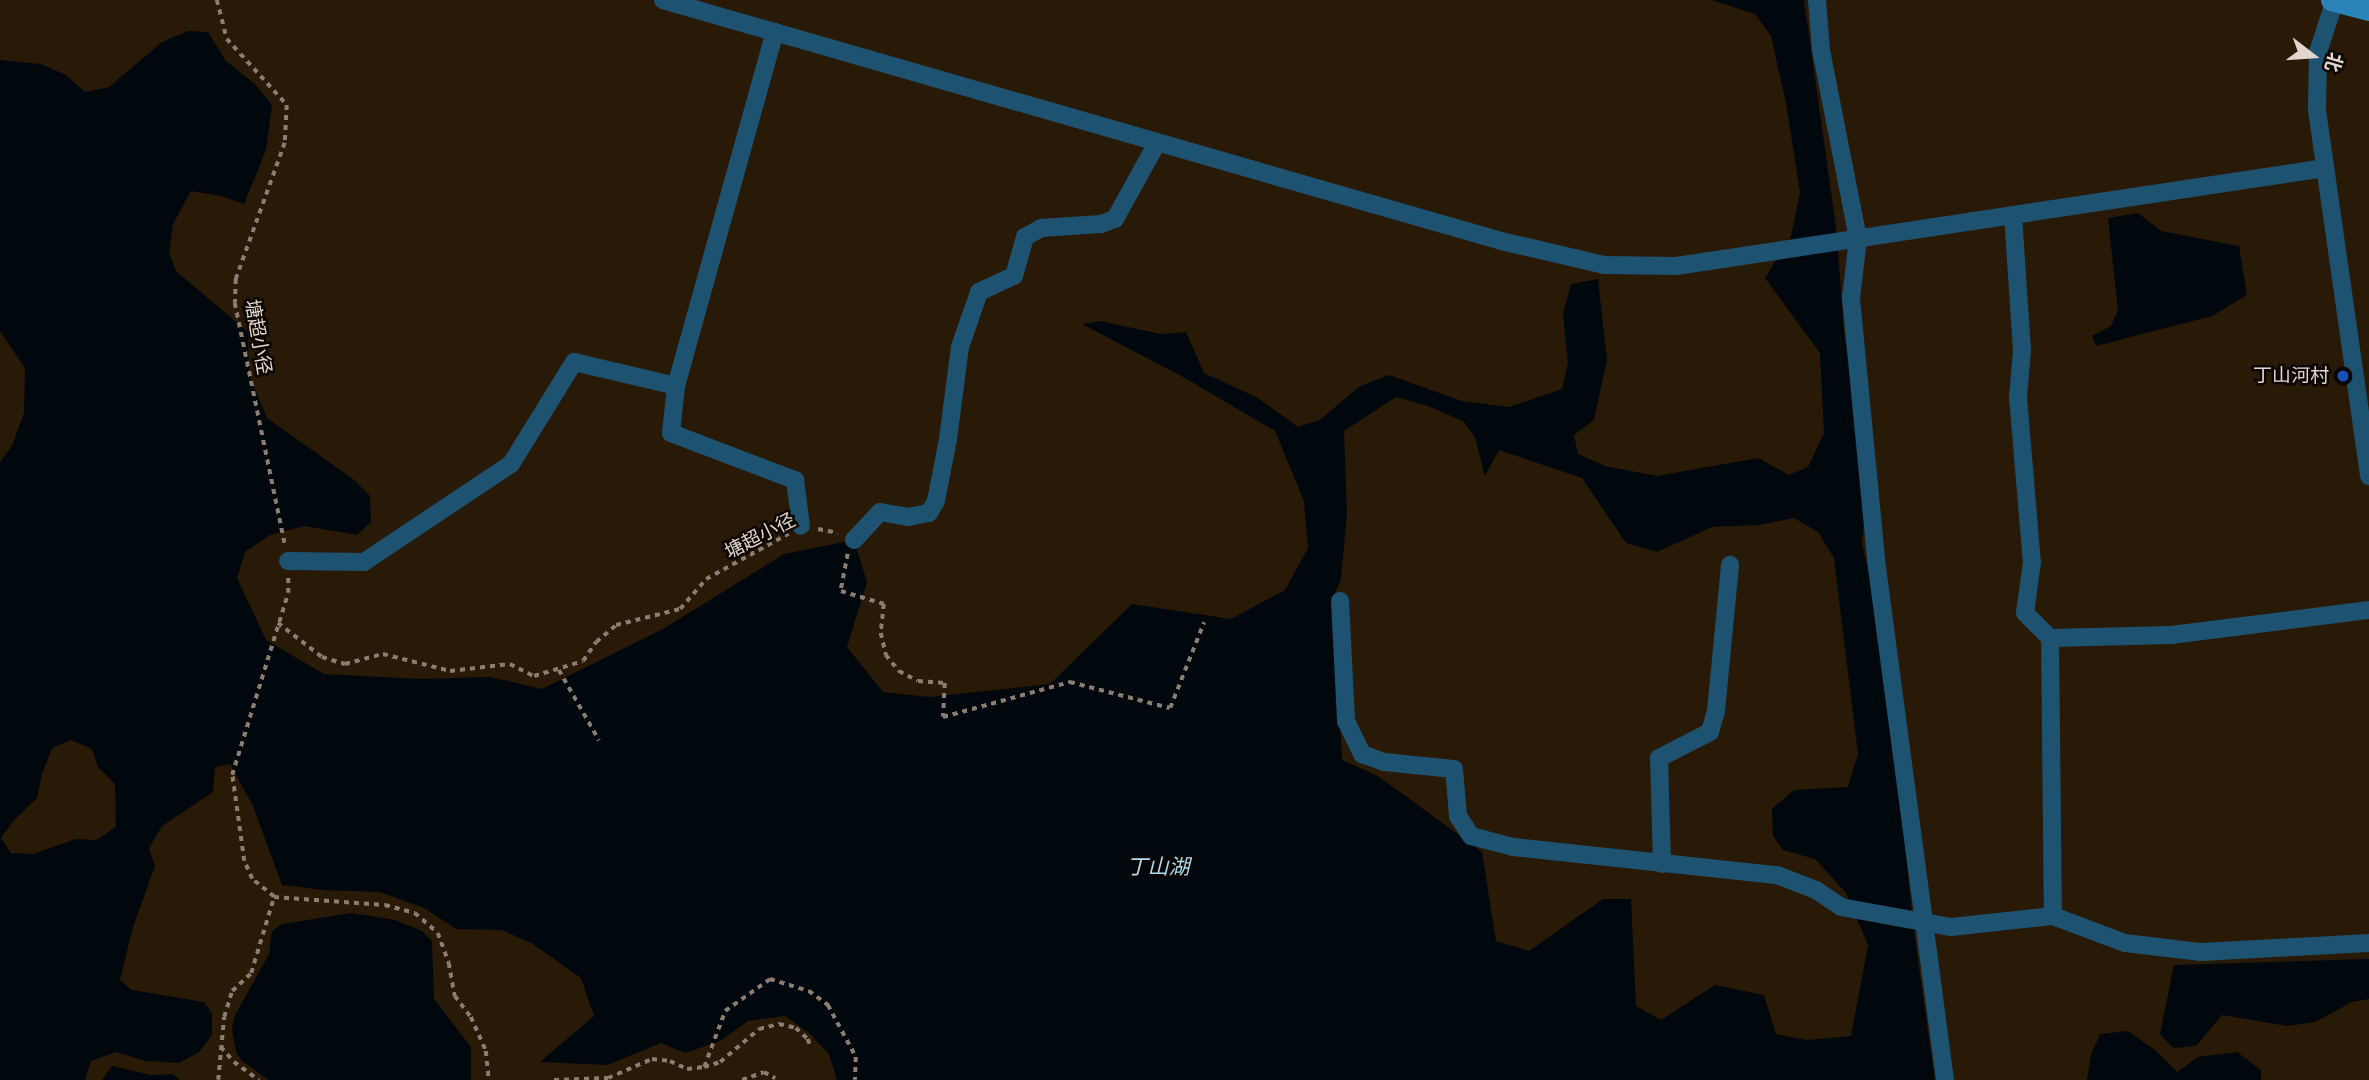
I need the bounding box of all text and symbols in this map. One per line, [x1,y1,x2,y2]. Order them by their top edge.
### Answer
north arrow [2278,21,2348,91]
text: 北 [2320,50,2347,75]
street label: 塘超小径 [240,298,276,376]
place label: 丁山河村 [2253,365,2329,387]
marker: 丁山河村 [2335,368,2351,384]
street label: 塘超小径 [721,509,799,563]
water label: 丁山湖 [1127,854,1189,880]

